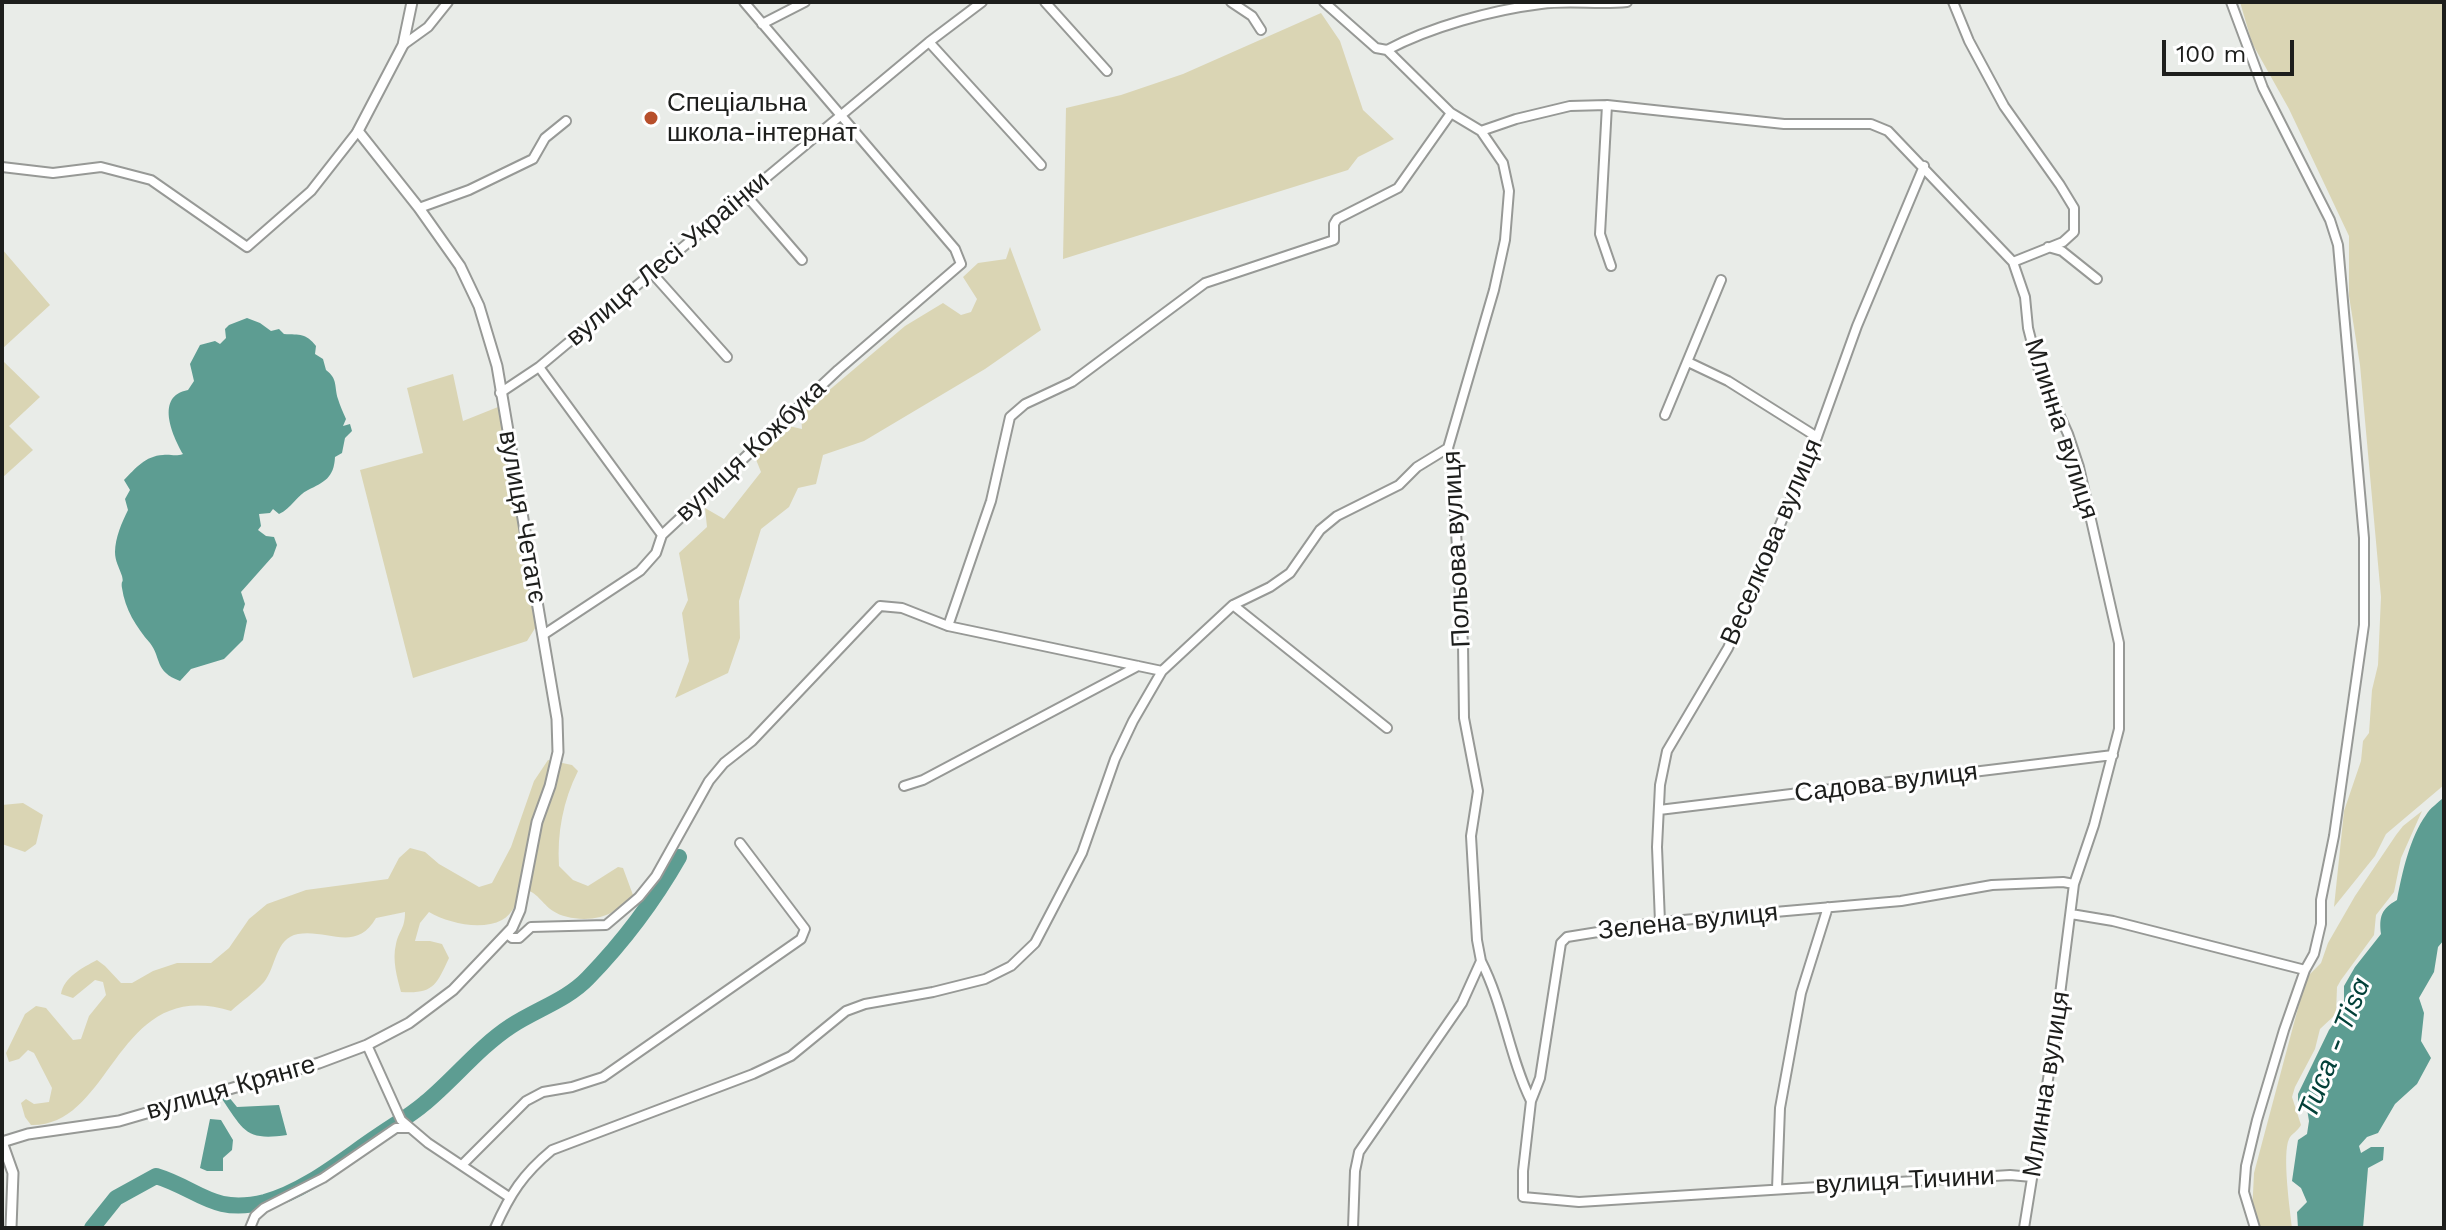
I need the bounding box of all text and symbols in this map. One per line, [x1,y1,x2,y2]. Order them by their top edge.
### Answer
scale bar [2166,24,2298,74]
text: 100 m [2176,40,2246,68]
place label: Спеціальна школа-інтернат [667,87,857,148]
marker: Спеціальна школа-інтернат [642,109,660,127]
street label: вулиця Лесі Українки [560,165,776,353]
street label: Млинна вулиця [2017,335,2105,523]
street label: вулиця Кожбука [669,373,833,529]
street label: вулиця Четатє [491,428,553,606]
street label: Веселкова вулиця [1714,434,1830,650]
street label: Польова вулиця [1436,450,1478,648]
street label: Садова вулиця [1793,756,1979,810]
street label: Зелена вулиця [1596,897,1780,947]
water label: Тиса - Tisa [2292,973,2378,1123]
street label: Млинна вулиця [2017,989,2077,1179]
street label: вулиця Крянге [143,1049,319,1127]
street label: вулиця Тичини [1815,1161,1995,1201]

